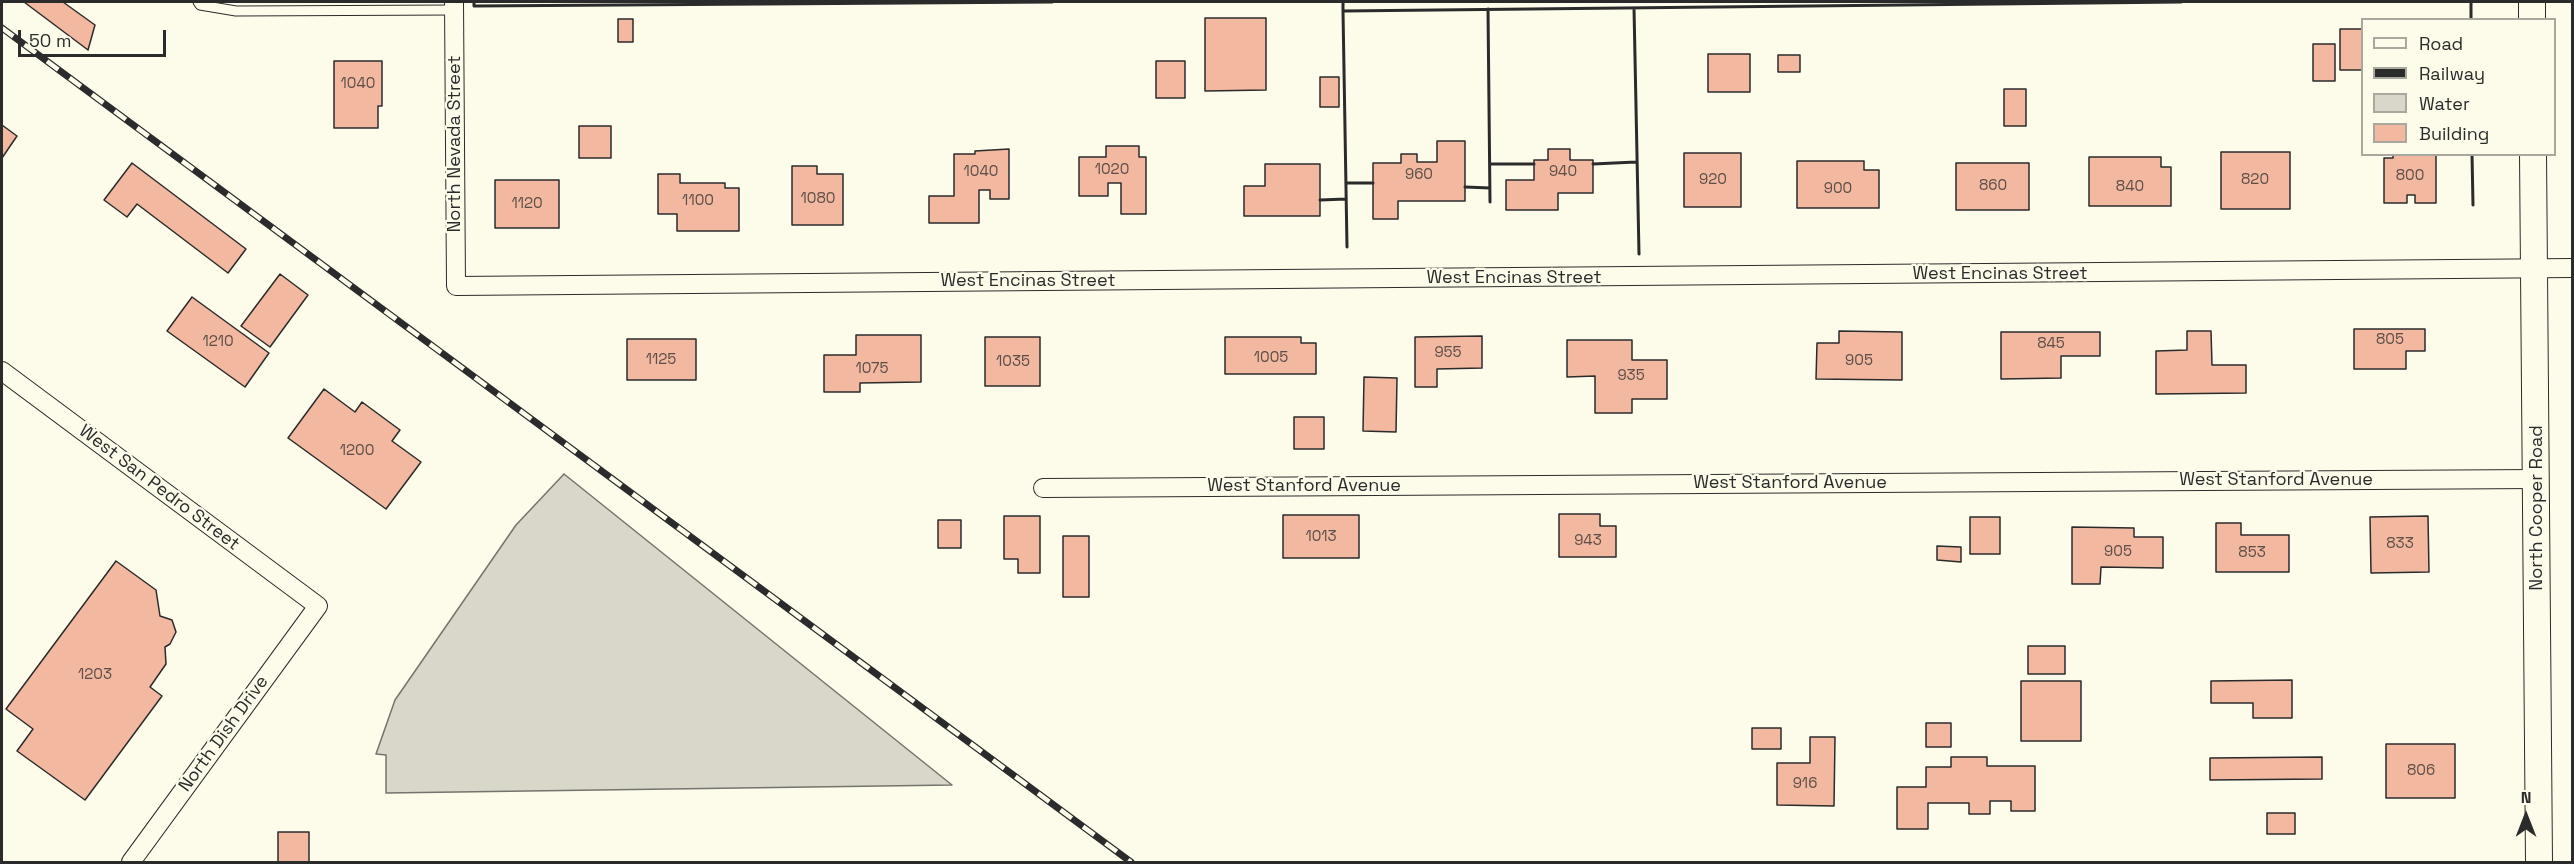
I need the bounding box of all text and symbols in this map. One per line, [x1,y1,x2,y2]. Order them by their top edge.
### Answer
scale bar [21,18,170,56]
legend [2361,18,2556,156]
text: 50 m [29,29,71,52]
text: Road [2419,32,2463,55]
street label: North Nevada Street [444,55,466,233]
text: Railway [2419,62,2485,85]
house number: 1040 [341,75,375,93]
text: Water [2419,92,2470,115]
text: Building [2419,122,2489,145]
house number: 1020 [1095,161,1129,179]
house number: 1040 [964,163,998,181]
house number: 940 [1549,163,1577,181]
house number: 960 [1405,166,1433,184]
house number: 800 [2396,167,2424,185]
house number: 920 [1699,171,1727,189]
house number: 820 [2241,171,2269,189]
house number: 860 [1979,177,2007,195]
house number: 840 [2116,178,2144,196]
house number: 900 [1824,180,1852,198]
house number: 1080 [801,190,835,208]
house number: 1100 [682,192,714,210]
house number: 1120 [511,195,543,213]
street label: West Encinas Street [1912,263,2088,285]
street label: West Encinas Street [1426,267,1602,289]
street label: West Encinas Street [940,270,1116,292]
house number: 805 [2376,331,2404,349]
house number: 1210 [202,333,234,351]
house number: 845 [2037,335,2065,353]
house number: 955 [1434,344,1462,362]
house number: 1005 [1254,349,1288,367]
house number: 1125 [646,351,676,369]
house number: 905 [1845,352,1873,370]
house number: 1035 [996,353,1030,371]
house number: 1075 [855,360,889,378]
house number: 935 [1617,367,1645,385]
street label: West San Pedro Street [74,421,244,555]
street label: North Cooper Road [2526,425,2548,591]
house number: 1200 [340,442,374,460]
street label: West Stanford Avenue [2179,469,2373,491]
street label: West Stanford Avenue [1693,472,1887,494]
street label: West Stanford Avenue [1207,475,1401,497]
house number: 1013 [1305,528,1337,546]
house number: 943 [1574,532,1602,550]
house number: 833 [2386,535,2414,553]
house number: 905 [2104,543,2132,561]
house number: 853 [2238,544,2266,562]
house number: 1203 [78,666,112,684]
street label: North Dish Drive [175,672,273,796]
house number: 806 [2407,762,2435,780]
house number: 916 [1793,775,1817,793]
north arrow [2496,786,2556,846]
text: N [2521,787,2531,808]

